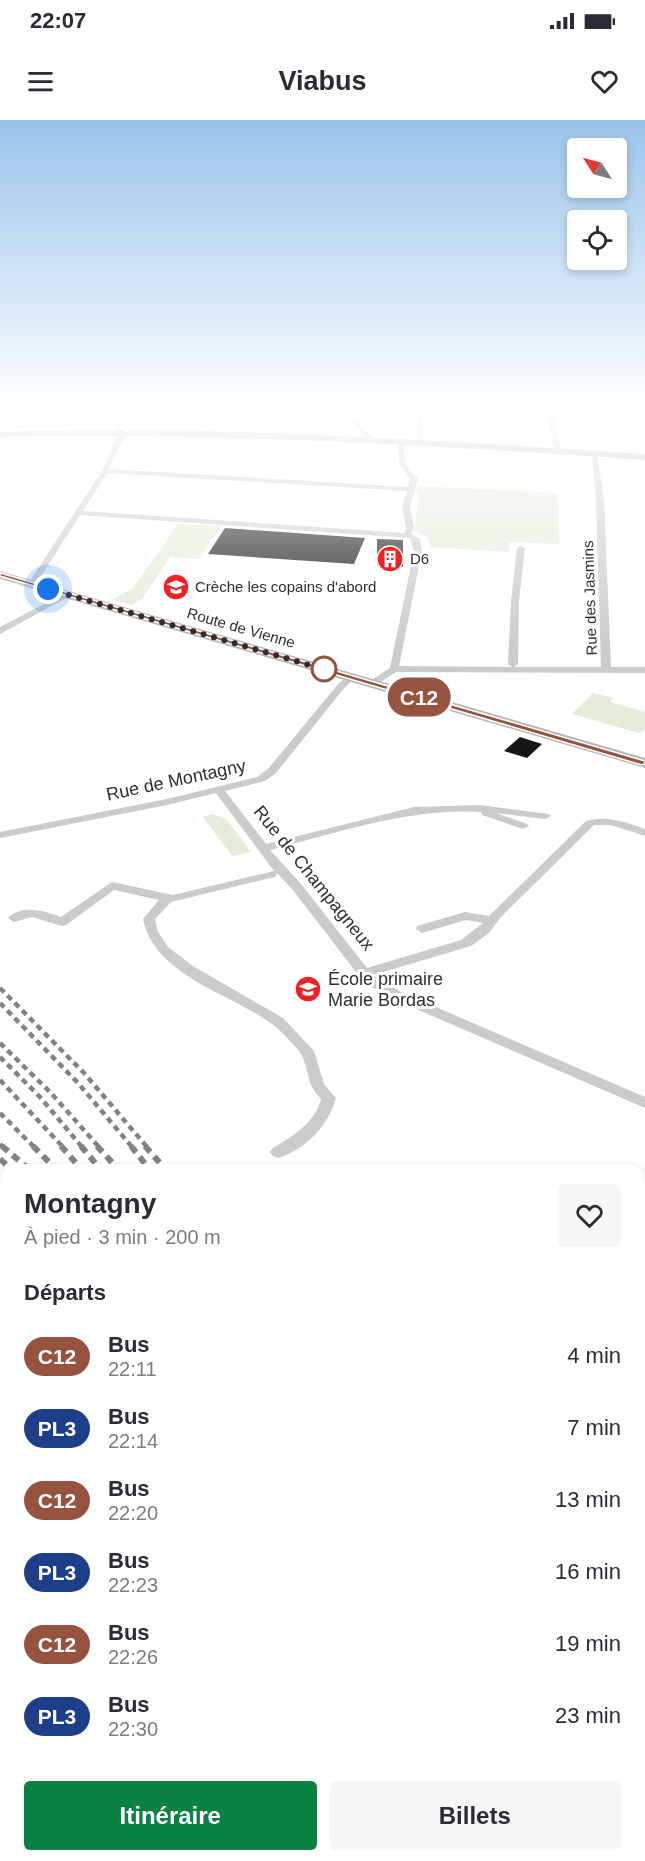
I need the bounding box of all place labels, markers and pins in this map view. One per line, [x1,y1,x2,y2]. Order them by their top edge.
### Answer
building icon: D6 [375,544,405,574]
place label: D6 [410,550,429,567]
school or university icon: Crèche les copains d'abord [161,572,191,602]
place label: Crèche les copains d'abord [195,578,376,595]
unlabelled marker [311,656,337,682]
place label: École primaire Marie Bordas [328,969,443,1010]
school or university icon: École primaire Marie Bordas [293,974,323,1004]

